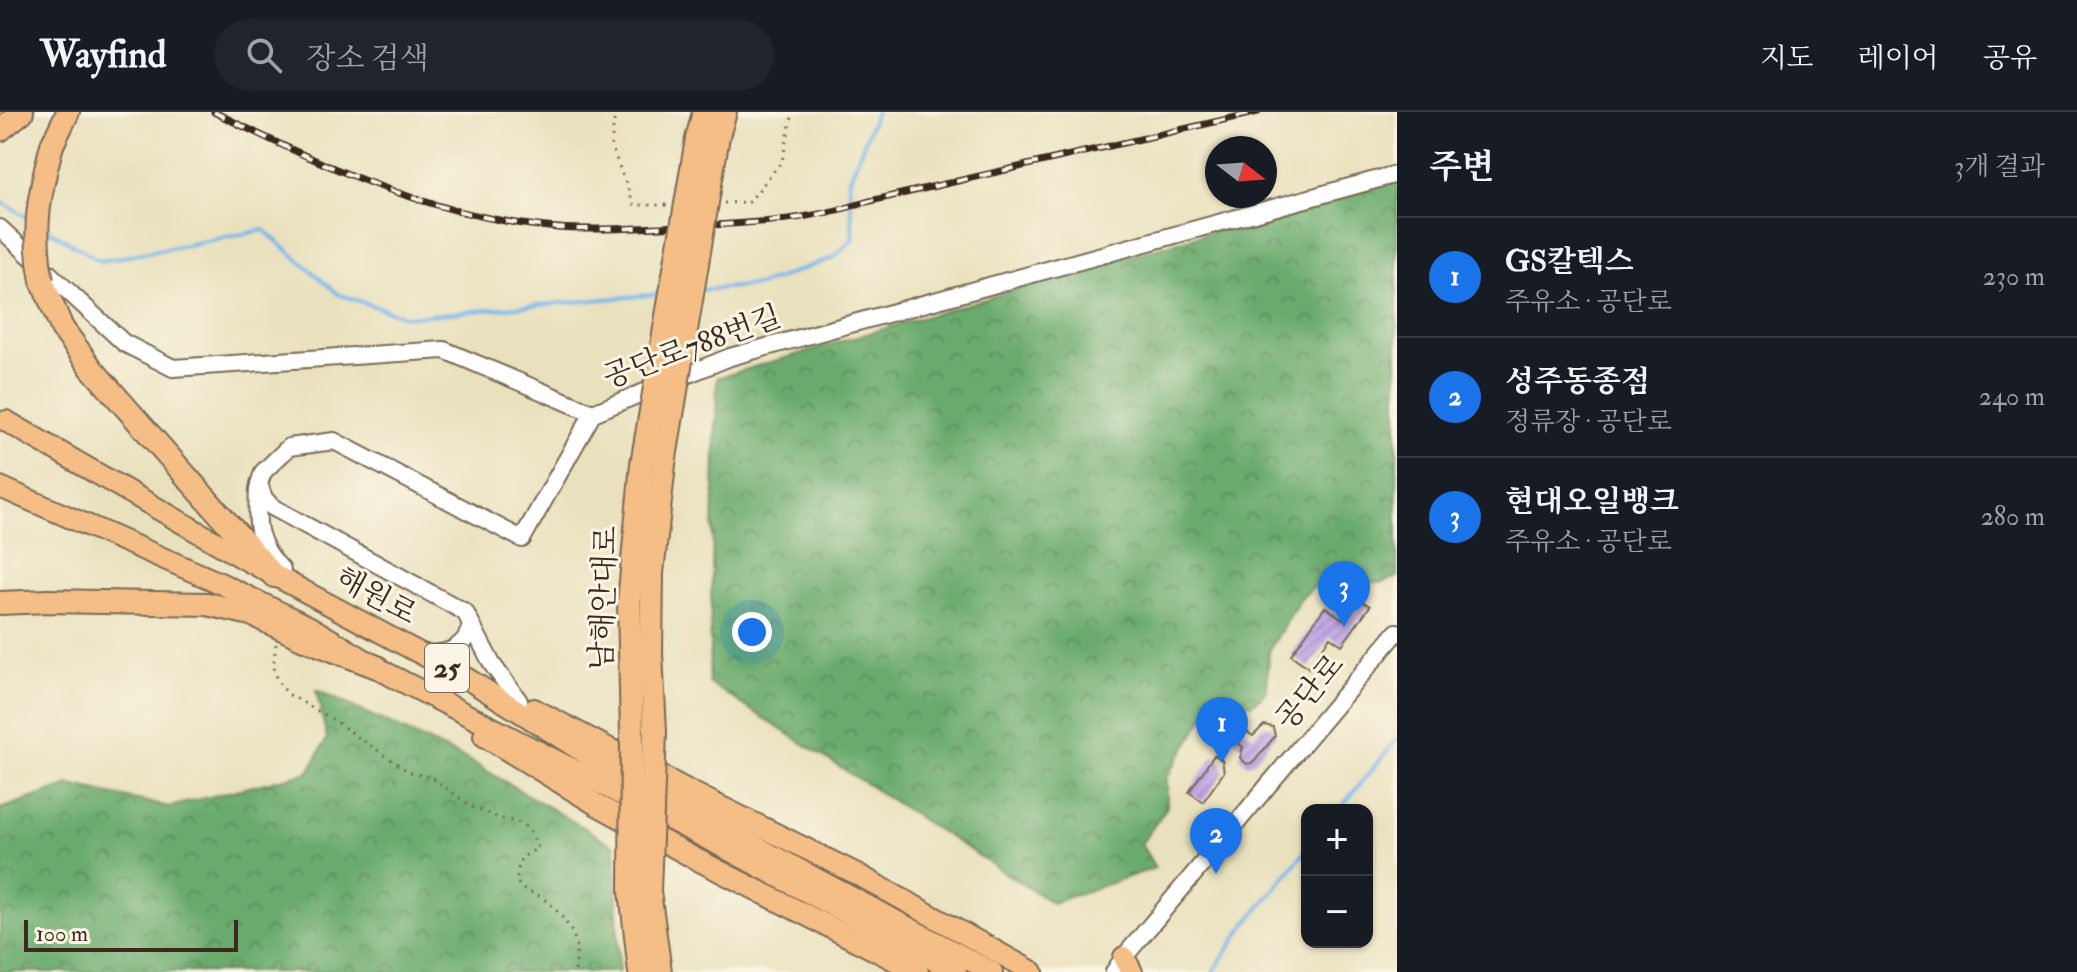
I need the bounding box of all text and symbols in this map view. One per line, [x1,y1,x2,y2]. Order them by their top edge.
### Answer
search box [214,19,774,91]
text: Wayfind [40,31,166,79]
icon: search [242,33,286,77]
text: 장소 검색 [306,40,429,77]
text: 지도 [1760,41,1814,76]
text: 레이어 [1858,41,1939,76]
text: 공유 [1983,41,2037,76]
north arrow [1205,136,1277,208]
text: 주변 [1429,146,1495,189]
text: 3개 결과 [1954,151,2045,183]
text: GS칼텍스 [1505,243,1634,280]
text: 1 [1450,261,1460,293]
text: 230 m [1983,261,2045,293]
text: 주유소 · 공단로 [1505,286,1672,318]
street label: 공단로788번길 [598,298,786,396]
text: 성주동종점 [1505,363,1650,400]
text: 2 [1448,381,1462,413]
text: 240 m [1979,381,2045,413]
text: 정류장 · 공단로 [1505,406,1672,438]
text: 현대오일뱅크 [1505,483,1679,520]
text: 3 [1450,501,1460,533]
text: 280 m [1981,501,2045,533]
street label: 남해안대로 [583,525,625,671]
text: 주유소 · 공단로 [1505,526,1672,558]
street label: 해원로 [329,559,423,633]
pin: 3 [1318,561,1370,627]
your location [732,612,772,652]
road number: 25 [425,644,469,692]
street label: 공단로 [1268,647,1352,737]
pin: 1 [1196,697,1248,763]
map controls [1301,804,1373,948]
button: + [1301,804,1373,876]
pin: 2 [1190,808,1242,874]
button: − [1301,876,1373,948]
scale bar [24,916,238,952]
text: 100 m [36,920,88,948]

